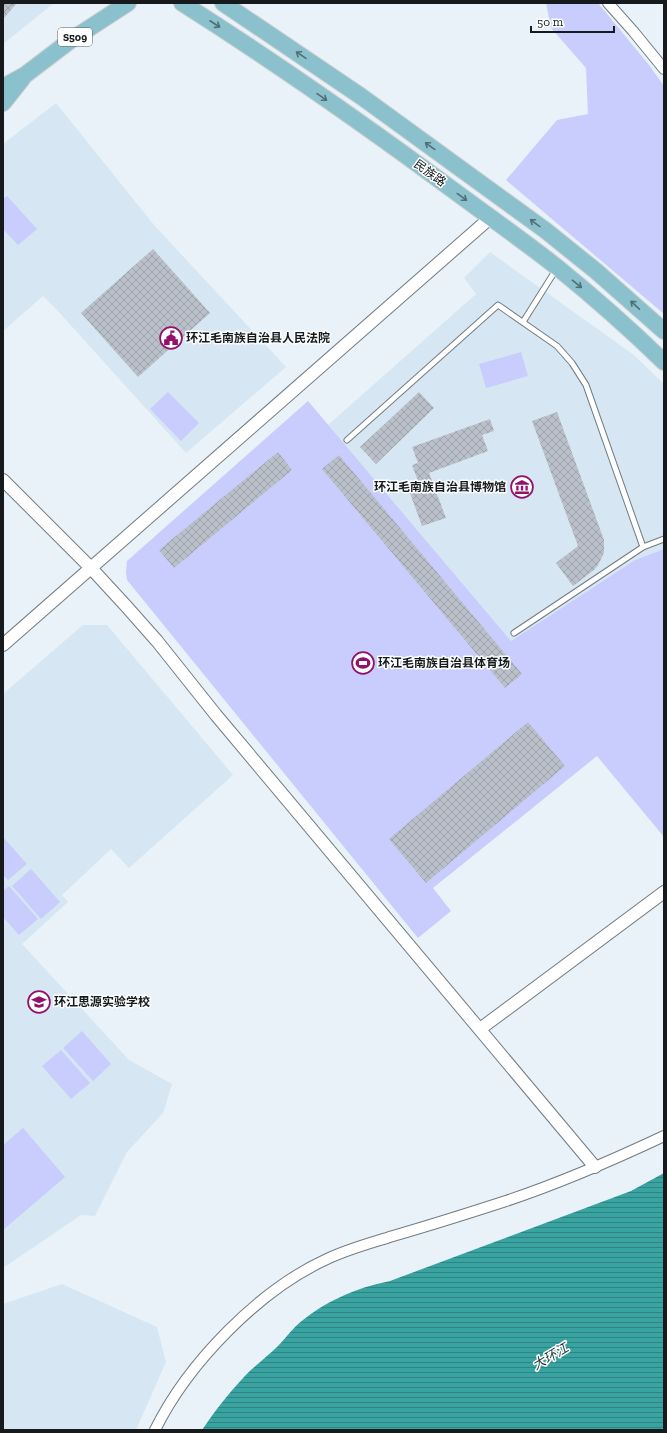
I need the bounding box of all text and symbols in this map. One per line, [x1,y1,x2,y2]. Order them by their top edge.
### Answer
scale bar [531,8,614,34]
text: 50 m [537,15,564,29]
one-way arrow [209,20,220,29]
road number: S509 [58,28,92,46]
one-way arrow [295,51,306,59]
one-way arrow [317,93,328,101]
one-way arrow [425,142,436,150]
street label: 民族路 [411,157,449,189]
one-way arrow [457,193,468,201]
one-way arrow [529,219,540,227]
one-way arrow [572,280,583,288]
one-way arrow [631,301,641,310]
public building icon: 环江毛南族自治县人民法院 [158,325,184,351]
place label: 环江毛南族自治县人民法院 [186,331,330,345]
museum icon: 环江毛南族自治县博物馆 [509,474,535,500]
place label: 环江毛南族自治县博物馆 [374,480,506,494]
sports icon: 环江毛南族自治县体育场 [350,650,376,676]
place label: 环江毛南族自治县体育场 [378,656,510,670]
school or university icon: 环江思源实验学校 [26,989,52,1015]
place label: 环江思源实验学校 [54,995,150,1009]
water label: 大环江 [530,1339,573,1373]

